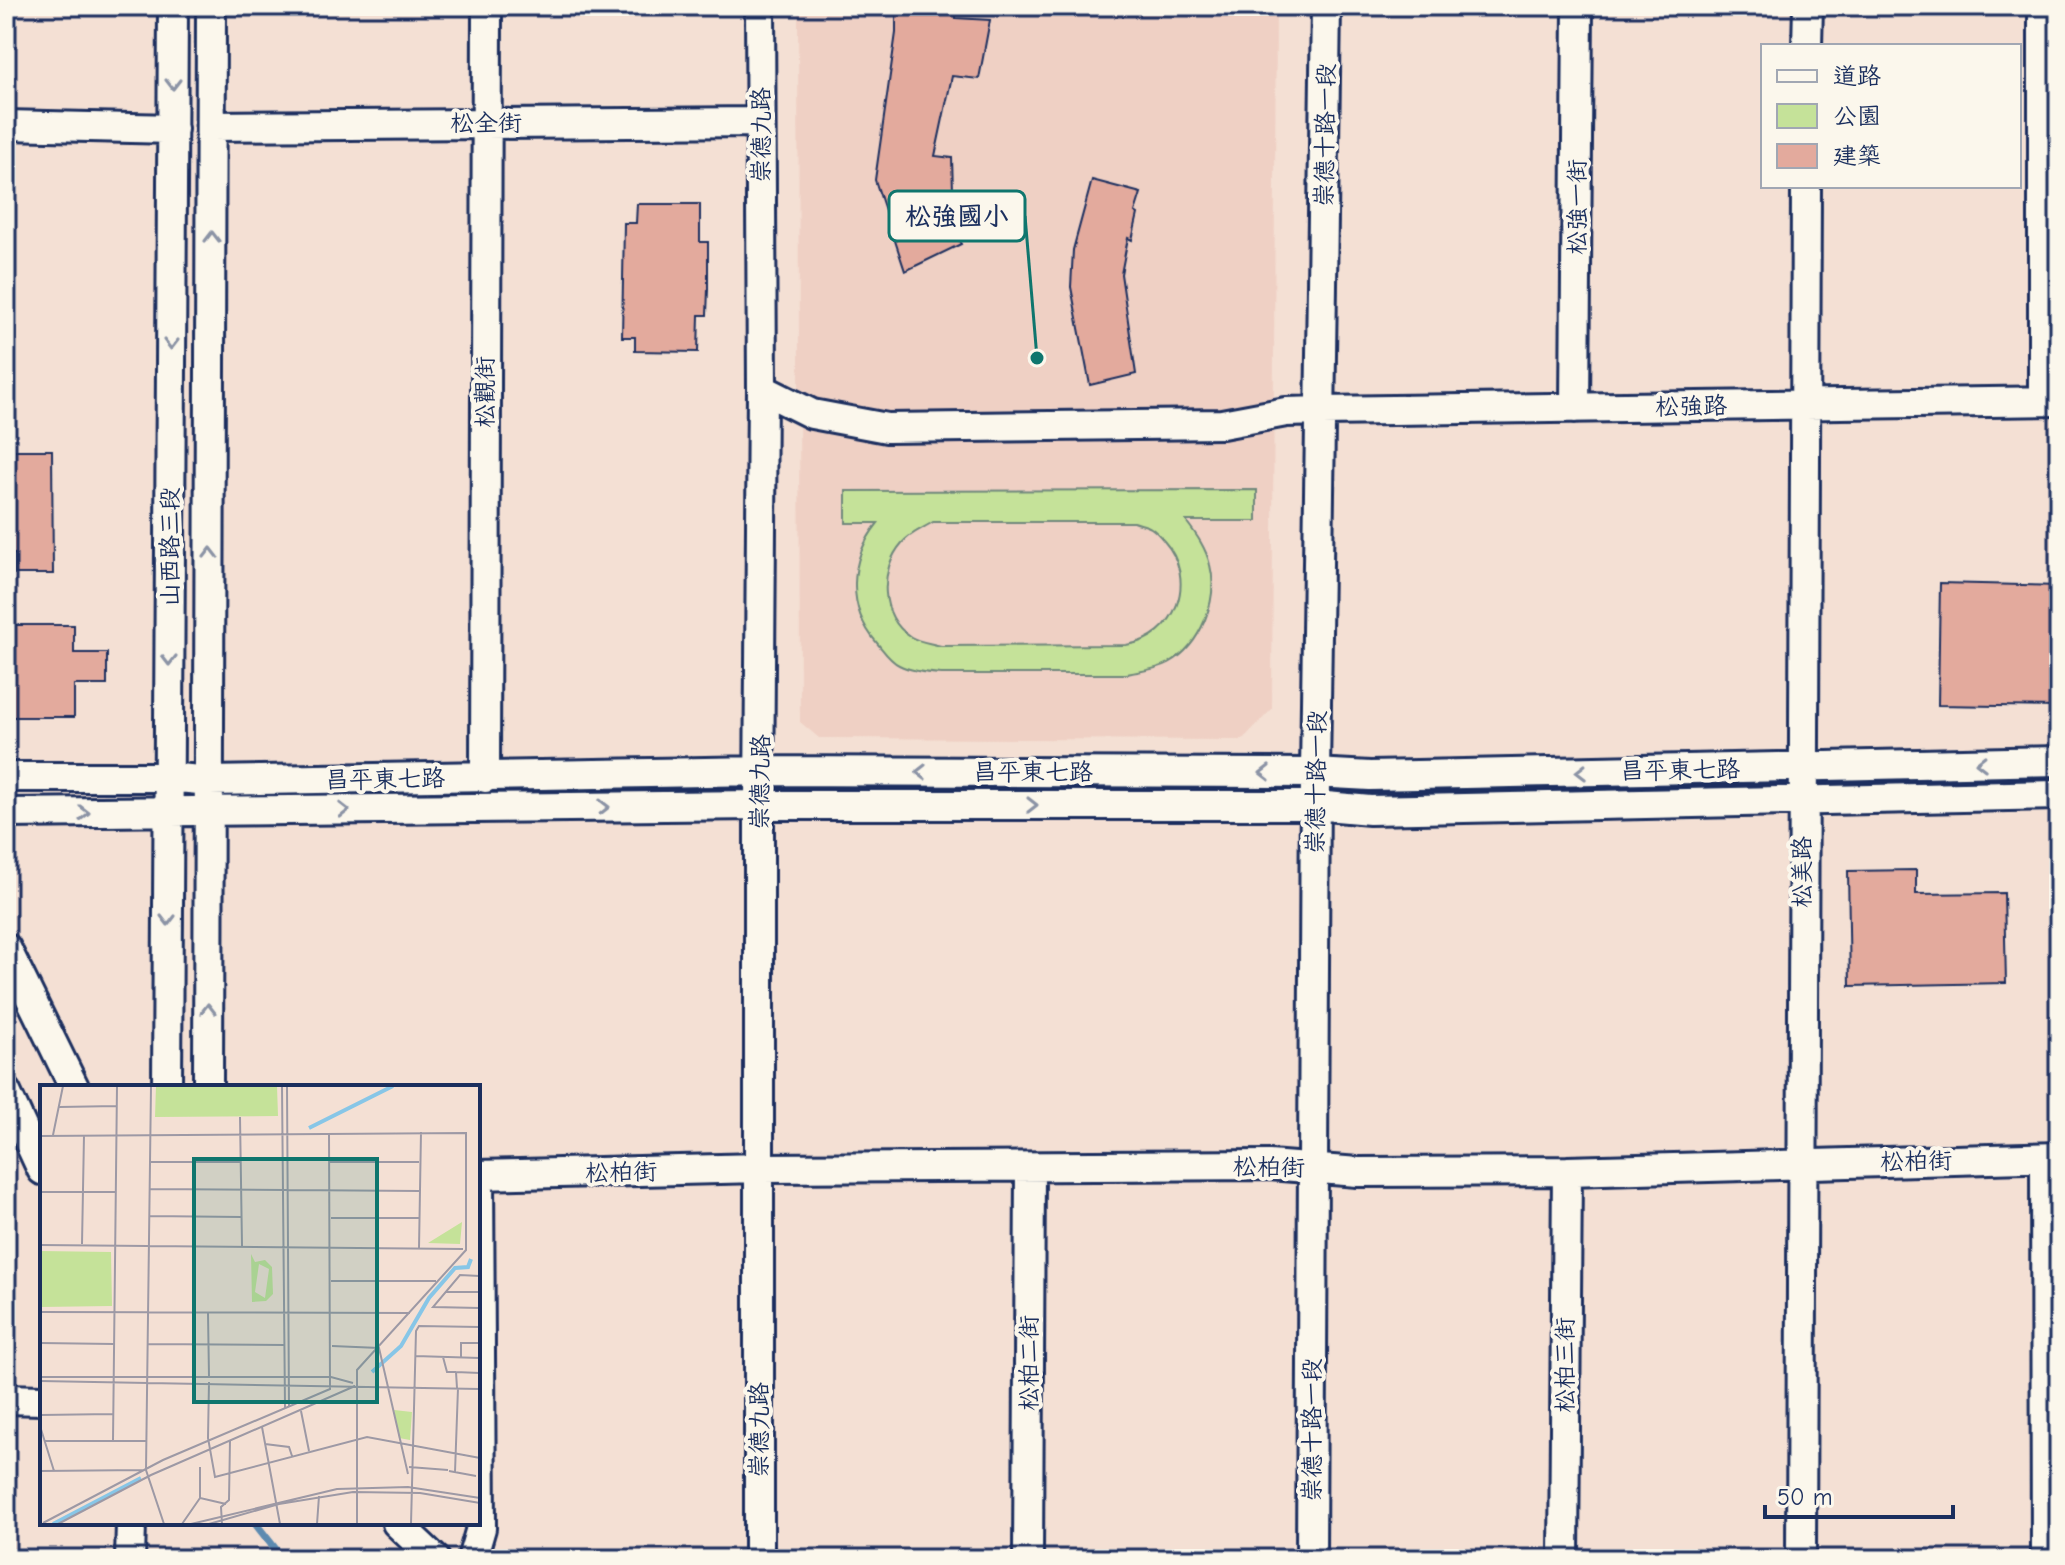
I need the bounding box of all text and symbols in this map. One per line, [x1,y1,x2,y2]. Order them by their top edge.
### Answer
legend [1761,44,2021,188]
text: 道路 [1833,62,1881,90]
street label: 崇德十路一段 [1310,63,1340,207]
one-way arrow [164,78,182,91]
street label: 崇德九路 [747,87,775,183]
text: 公園 [1833,102,1881,130]
street label: 松全街 [450,109,522,137]
text: 建築 [1833,142,1881,170]
street label: 松強一街 [1563,159,1591,255]
callout: 松強國小 [889,191,1025,241]
text: 松強國小 [905,202,1009,232]
one-way arrow [203,230,221,243]
one-way arrow [162,338,180,351]
street label: 松觀街 [471,356,499,428]
street label: 松強路 [1655,391,1727,421]
street label: 山西路三段 [156,487,184,607]
one-way arrow [202,546,220,559]
one-way arrow [160,654,178,667]
street label: 崇德十路一段 [1301,710,1331,854]
street label: 崇德九路 [745,734,775,830]
one-way arrow [1974,754,1987,772]
street label: 昌平東七路 [1620,755,1740,785]
street label: 昌平東七路 [973,758,1093,786]
one-way arrow [914,763,927,780]
one-way arrow [1574,763,1587,781]
street label: 昌平東七路 [325,764,445,794]
one-way arrow [1258,764,1271,782]
one-way arrow [1026,796,1039,814]
one-way arrow [598,798,611,816]
one-way arrow [338,801,351,819]
one-way arrow [78,804,91,822]
street label: 松美路 [1788,836,1816,908]
one-way arrow [159,914,177,927]
one-way arrow [200,1002,217,1015]
inset map [40,1085,480,1525]
street label: 松柏街 [1880,1146,1952,1176]
street label: 松柏街 [1233,1152,1305,1182]
street label: 松柏街 [585,1157,657,1187]
street label: 松柏二街 [1015,1315,1043,1411]
street label: 松柏三街 [1551,1317,1579,1413]
street label: 崇德十路一段 [1298,1358,1326,1502]
street label: 崇德九路 [745,1382,773,1478]
scale bar [1765,1469,1953,1519]
text: 50 m [1777,1483,1833,1511]

